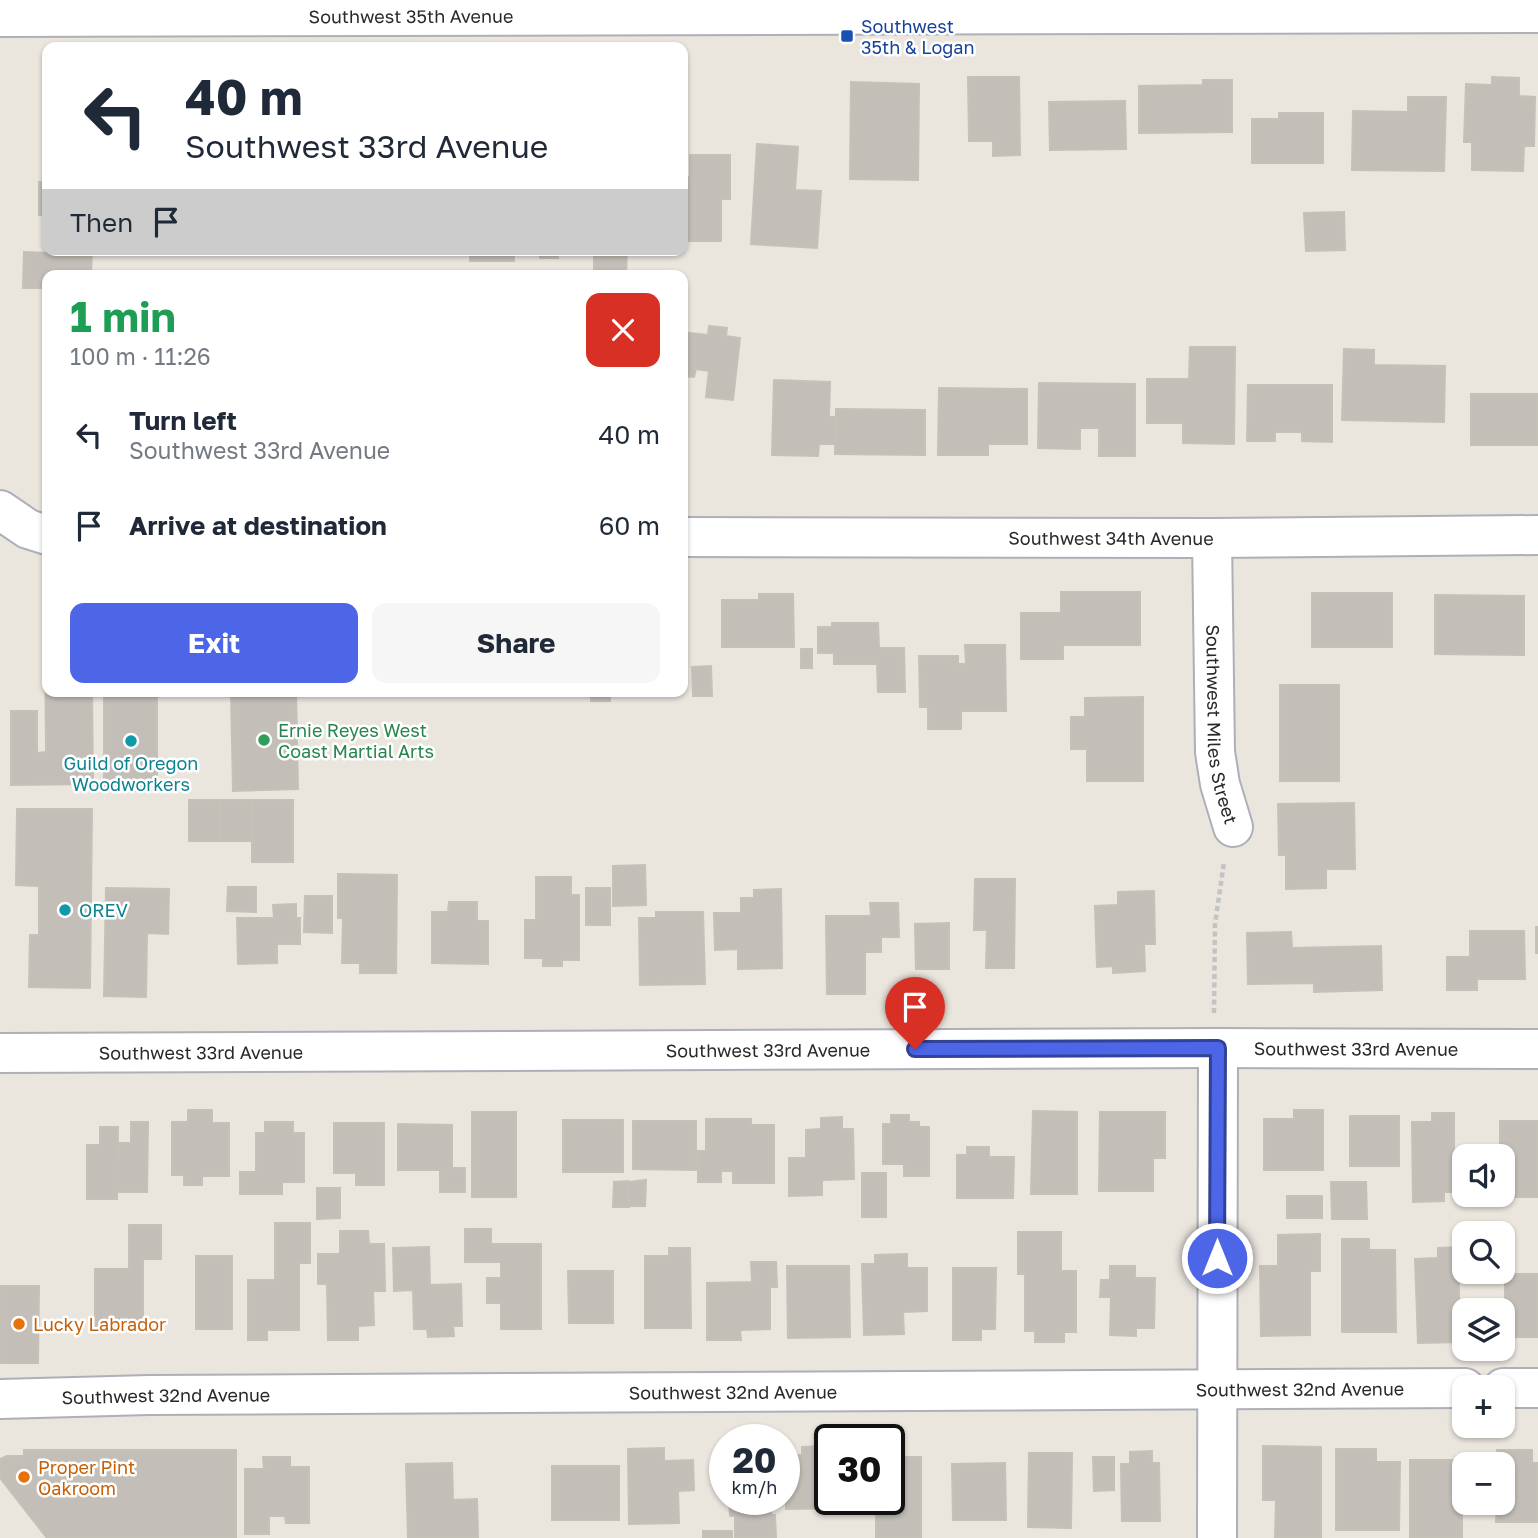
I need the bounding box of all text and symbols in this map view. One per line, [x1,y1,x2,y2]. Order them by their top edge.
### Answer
street label: Southwest 35th Avenue [309,5,513,27]
place label: Southwest 35th & Logan [861,15,975,58]
marker: Southwest 35th & Logan [839,28,855,44]
text: 40 m [185,67,303,126]
icon: left [70,70,161,161]
text: Southwest 33rd Avenue [185,127,548,165]
icon: arrive [147,203,185,241]
text: Then [70,207,133,238]
text: 1 min [70,291,176,341]
button: close [586,293,660,367]
text: 100 m · 11:26 [70,342,211,370]
text: Turn left [129,405,237,436]
icon: left [70,416,108,454]
text: 40 m [599,419,660,450]
text: Southwest 33rd Avenue [129,436,390,464]
icon: arrive [70,507,108,545]
text: Arrive at destination [129,510,387,541]
text: 60 m [599,510,660,541]
street label: Southwest 34th Avenue [1008,527,1214,549]
button: Exit [70,603,358,683]
button: Share [372,603,660,683]
street label: Southwest Miles Street [1202,624,1242,827]
place label: Ernie Reyes West Coast Martial Arts [278,719,434,762]
marker: Ernie Reyes West Coast Martial Arts [256,732,272,748]
marker: Guild of Oregon Woodworkers [123,733,139,749]
place label: Guild of Oregon Woodworkers [64,752,198,795]
place label: OREV [79,899,128,921]
marker: OREV [57,902,73,918]
pin [885,977,945,1049]
icon: arrive [896,988,934,1026]
street label: Southwest 33rd Avenue [1254,1037,1458,1060]
street label: Southwest 33rd Avenue [666,1038,870,1061]
street label: Southwest 33rd Avenue [99,1041,303,1064]
map controls [1452,1144,1515,1515]
button: sound [1452,1144,1515,1207]
position arrow [1180,1221,1254,1295]
button: search [1452,1221,1515,1284]
button: layers [1452,1298,1515,1361]
place label: Lucky Labrador [33,1313,166,1335]
marker: Lucky Labrador [11,1316,27,1332]
button: + [1452,1375,1515,1438]
street label: Southwest 32nd Avenue [1196,1377,1404,1400]
street label: Southwest 32nd Avenue [629,1380,837,1403]
street label: Southwest 32nd Avenue [61,1383,270,1408]
speed limit sign: 30 [814,1424,905,1515]
text: 20 [732,1439,777,1481]
button: − [1452,1452,1515,1515]
place label: Proper Pint Oakroom [38,1456,135,1499]
marker: Proper Pint Oakroom [16,1469,32,1485]
text: km/h [732,1476,777,1498]

